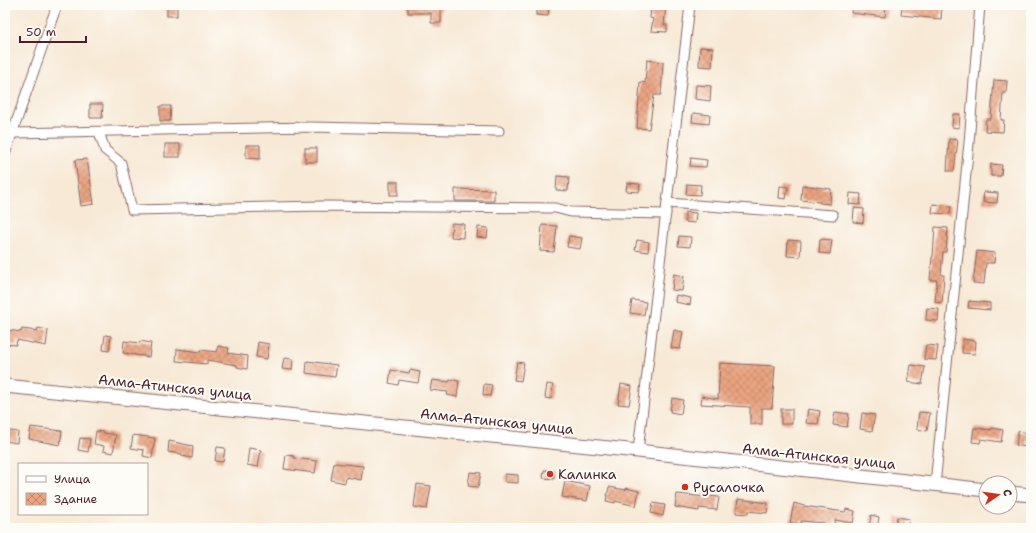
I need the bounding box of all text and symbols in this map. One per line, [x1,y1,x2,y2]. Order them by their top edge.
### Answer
scale bar [20,18,86,44]
text: 50 m [26,24,56,40]
street label: Алма-Атинская улица [97,370,253,404]
street label: Алма-Атинская улица [419,404,575,438]
street label: Алма-Атинская улица [741,439,897,473]
legend [18,463,148,515]
place label: Калинка [558,465,617,483]
marker: Калинка [545,469,555,479]
text: Улица [54,471,91,487]
north arrow [978,475,1018,515]
place label: Русалочка [693,478,764,496]
marker: Русалочка [680,482,690,492]
text: С [999,488,1015,498]
text: Здание [54,491,98,507]

